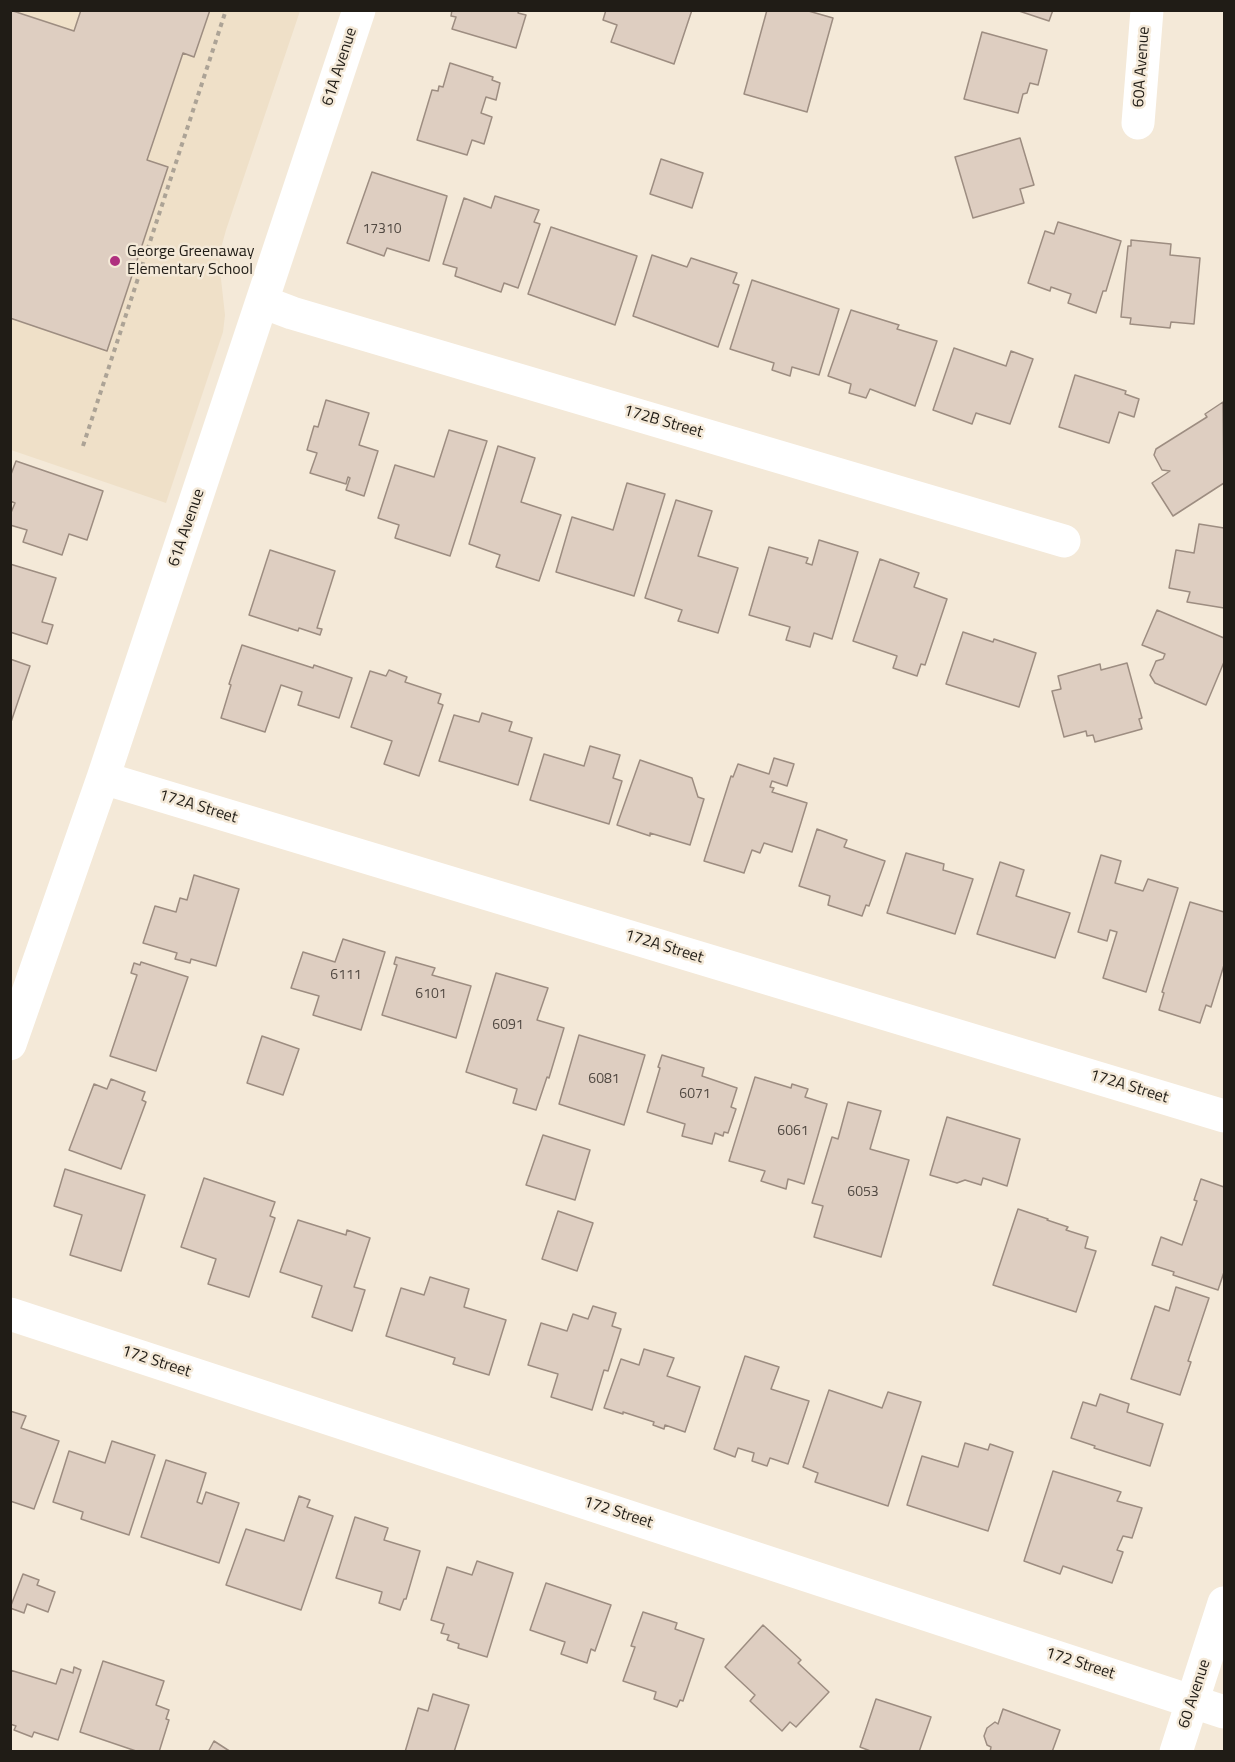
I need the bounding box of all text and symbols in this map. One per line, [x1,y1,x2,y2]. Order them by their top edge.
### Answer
street label: 61A Avenue [318,26,362,108]
street label: 60A Avenue [1130,26,1154,108]
house number: 17310 [362,222,402,238]
place label: George Greenaway Elementary School [127,242,254,280]
marker: George Greenaway Elementary School [108,254,122,268]
street label: 172B Street [621,402,705,442]
street label: 61A Avenue [165,487,209,569]
street label: 172A Street [156,786,240,828]
street label: 172A Street [622,926,706,968]
house number: 6111 [330,968,362,984]
house number: 6101 [415,987,447,1003]
house number: 6091 [492,1018,524,1034]
street label: 172A Street [1087,1066,1171,1108]
house number: 6081 [588,1072,620,1088]
house number: 6071 [679,1087,711,1103]
house number: 6061 [777,1124,809,1140]
house number: 6053 [847,1185,879,1201]
street label: 172 Street [119,1342,193,1382]
street label: 172 Street [581,1493,655,1533]
street label: 172 Street [1043,1644,1117,1684]
street label: 60 Avenue [1175,1657,1215,1731]

